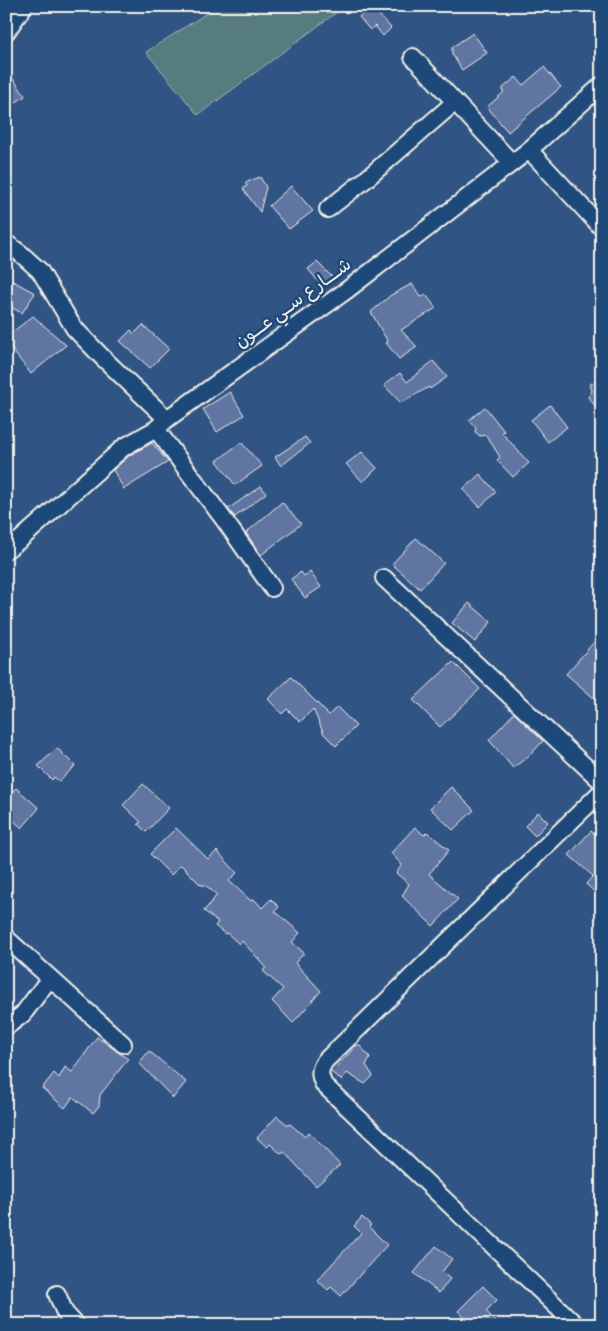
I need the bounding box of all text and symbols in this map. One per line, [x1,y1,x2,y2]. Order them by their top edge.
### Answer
street label: شــــارع ســي عـــون [230,253,358,356]

